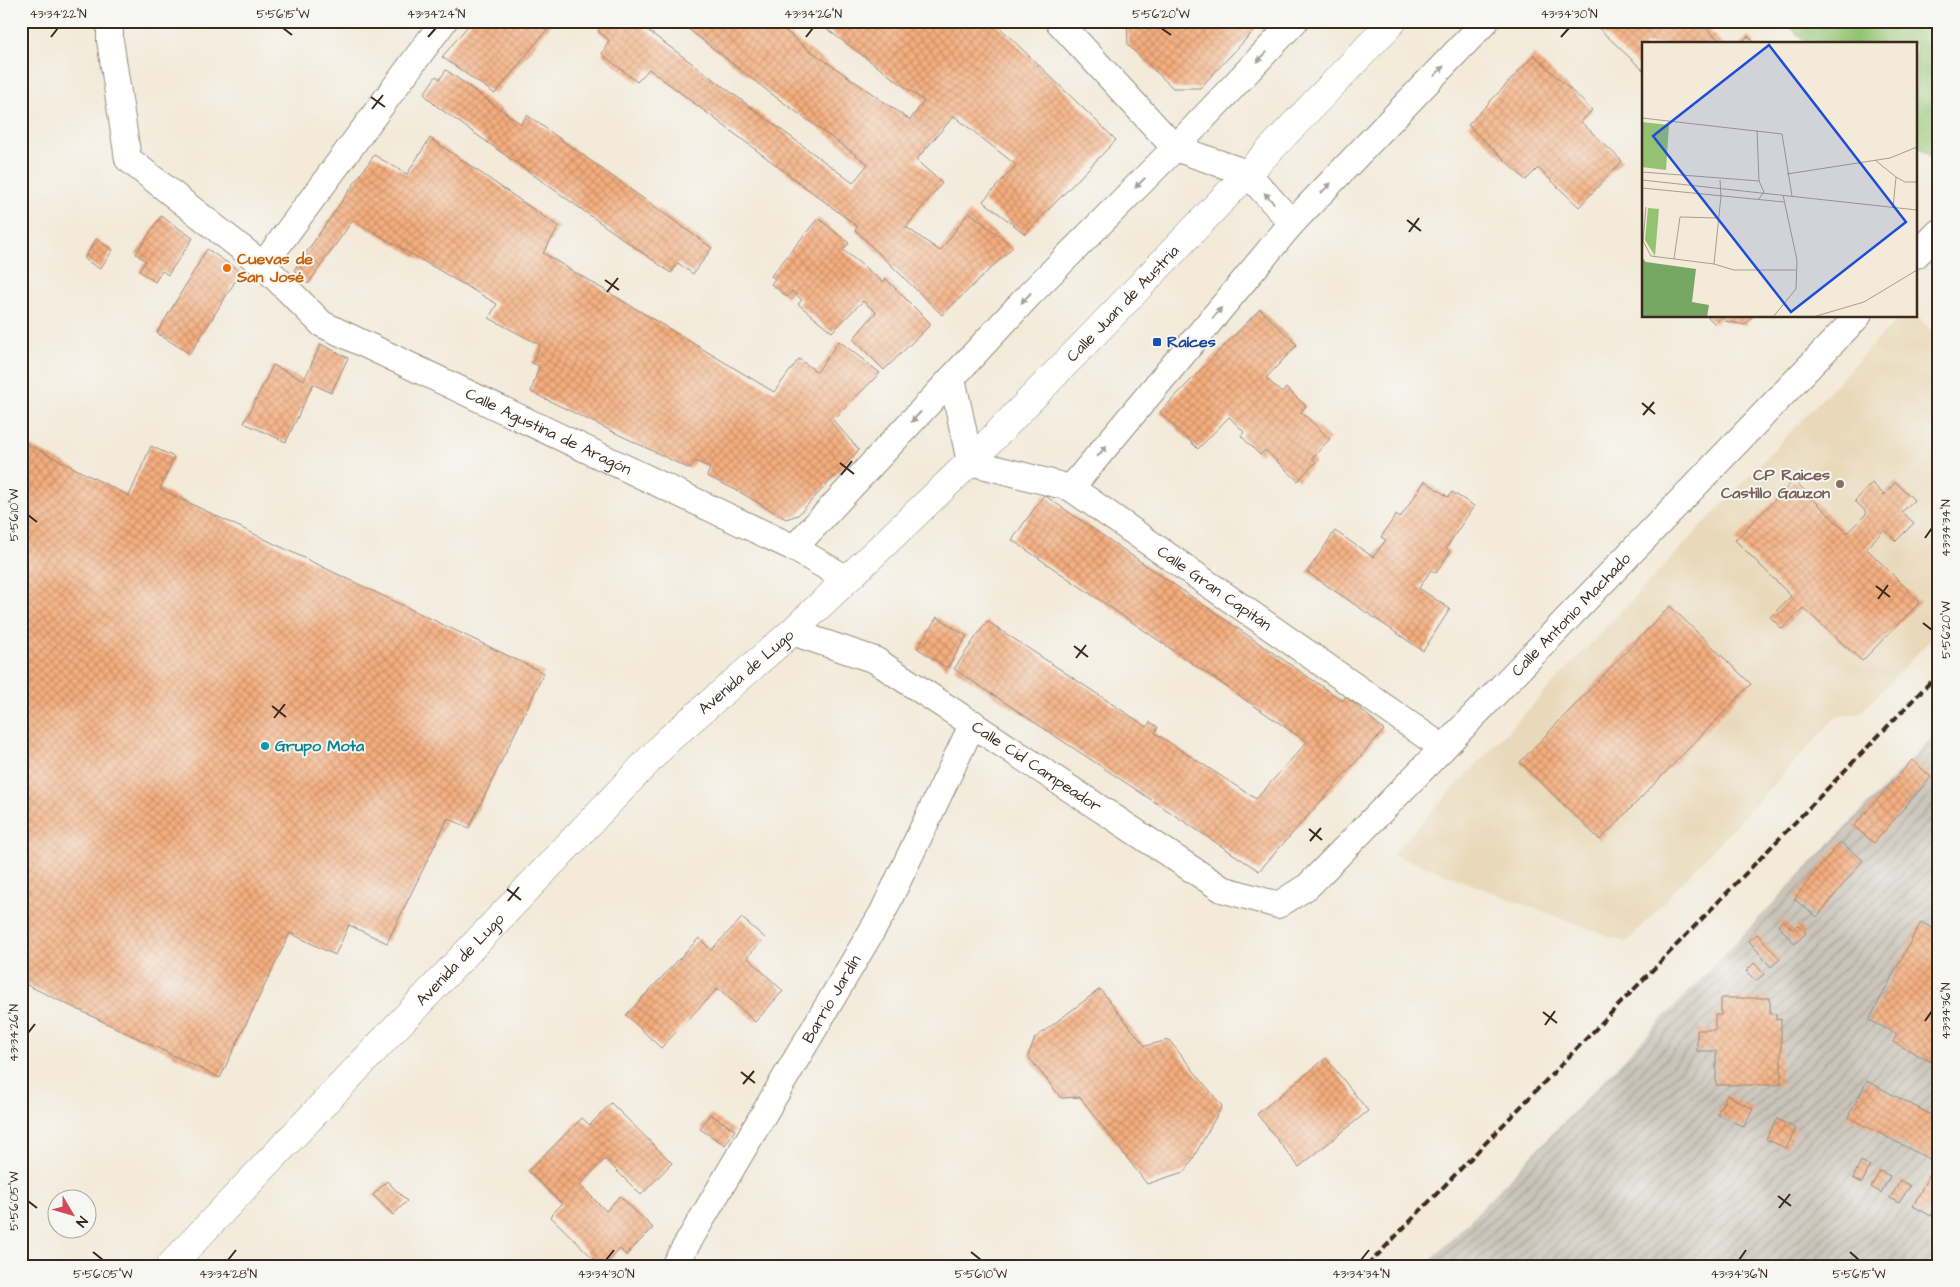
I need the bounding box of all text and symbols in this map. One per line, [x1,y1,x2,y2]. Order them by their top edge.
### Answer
text: 43°34'22"N [29,6,87,23]
text: 5°56'15"W [256,6,310,23]
text: 43°34'24"N [407,6,466,23]
text: 43°34'26"N [784,6,842,23]
text: 5°56'20"W [1132,6,1191,23]
text: 43°34'30"N [1540,6,1598,23]
inset map [1642,42,1918,318]
one-way arrow [1256,50,1268,62]
one-way arrow [1433,65,1445,77]
one-way arrow [1135,176,1147,188]
one-way arrow [1320,182,1332,194]
one-way arrow [1263,193,1275,205]
street label: Calle Juan de Austria [1061,240,1184,367]
place label: Cuevas de San José [236,248,313,288]
marker: Cuevas de San José [221,262,233,274]
one-way arrow [1020,292,1032,304]
one-way arrow [1212,306,1223,319]
place label: Raíces [1167,331,1216,353]
marker: Raíces [1151,336,1163,348]
street label: Calle Agustina de Aragón [462,383,635,480]
one-way arrow [910,411,922,423]
one-way arrow [1097,445,1108,458]
place label: CP Raices Castillo Gauzon [1721,464,1830,504]
marker: CP Raices Castillo Gauzon [1834,478,1846,490]
text: 5°56'10"W [6,488,23,541]
text: 43°34'34"N [1938,499,1955,557]
street label: Calle Gran Capitán [1152,540,1276,636]
street label: Calle Antonio Machado [1506,548,1636,681]
text: 5°56'20"W [1938,600,1955,659]
street label: Avenida de Lugo [694,624,799,720]
street label: Calle Cid Campeador [967,716,1106,818]
place label: Grupo Mota [275,735,365,757]
marker: Grupo Mota [259,740,271,752]
street label: Avenida de Lugo [411,908,509,1011]
street label: Barrio Jardín [797,951,866,1047]
text: 43°34'36"N [1938,982,1955,1040]
text: 43°34'26"N [6,1004,23,1062]
text: 5°56'05"W [6,1171,23,1231]
north arrow [48,1190,98,1240]
text: N [71,1212,92,1231]
text: 5°56'05"W [73,1266,133,1283]
text: 43°34'28"N [199,1266,258,1283]
text: 43°34'30"N [577,1266,635,1283]
text: 5°56'10"W [955,1266,1008,1283]
text: 43°34'34"N [1332,1266,1390,1283]
text: 43°34'36"N [1710,1266,1768,1283]
text: 5°56'15"W [1832,1266,1886,1283]

